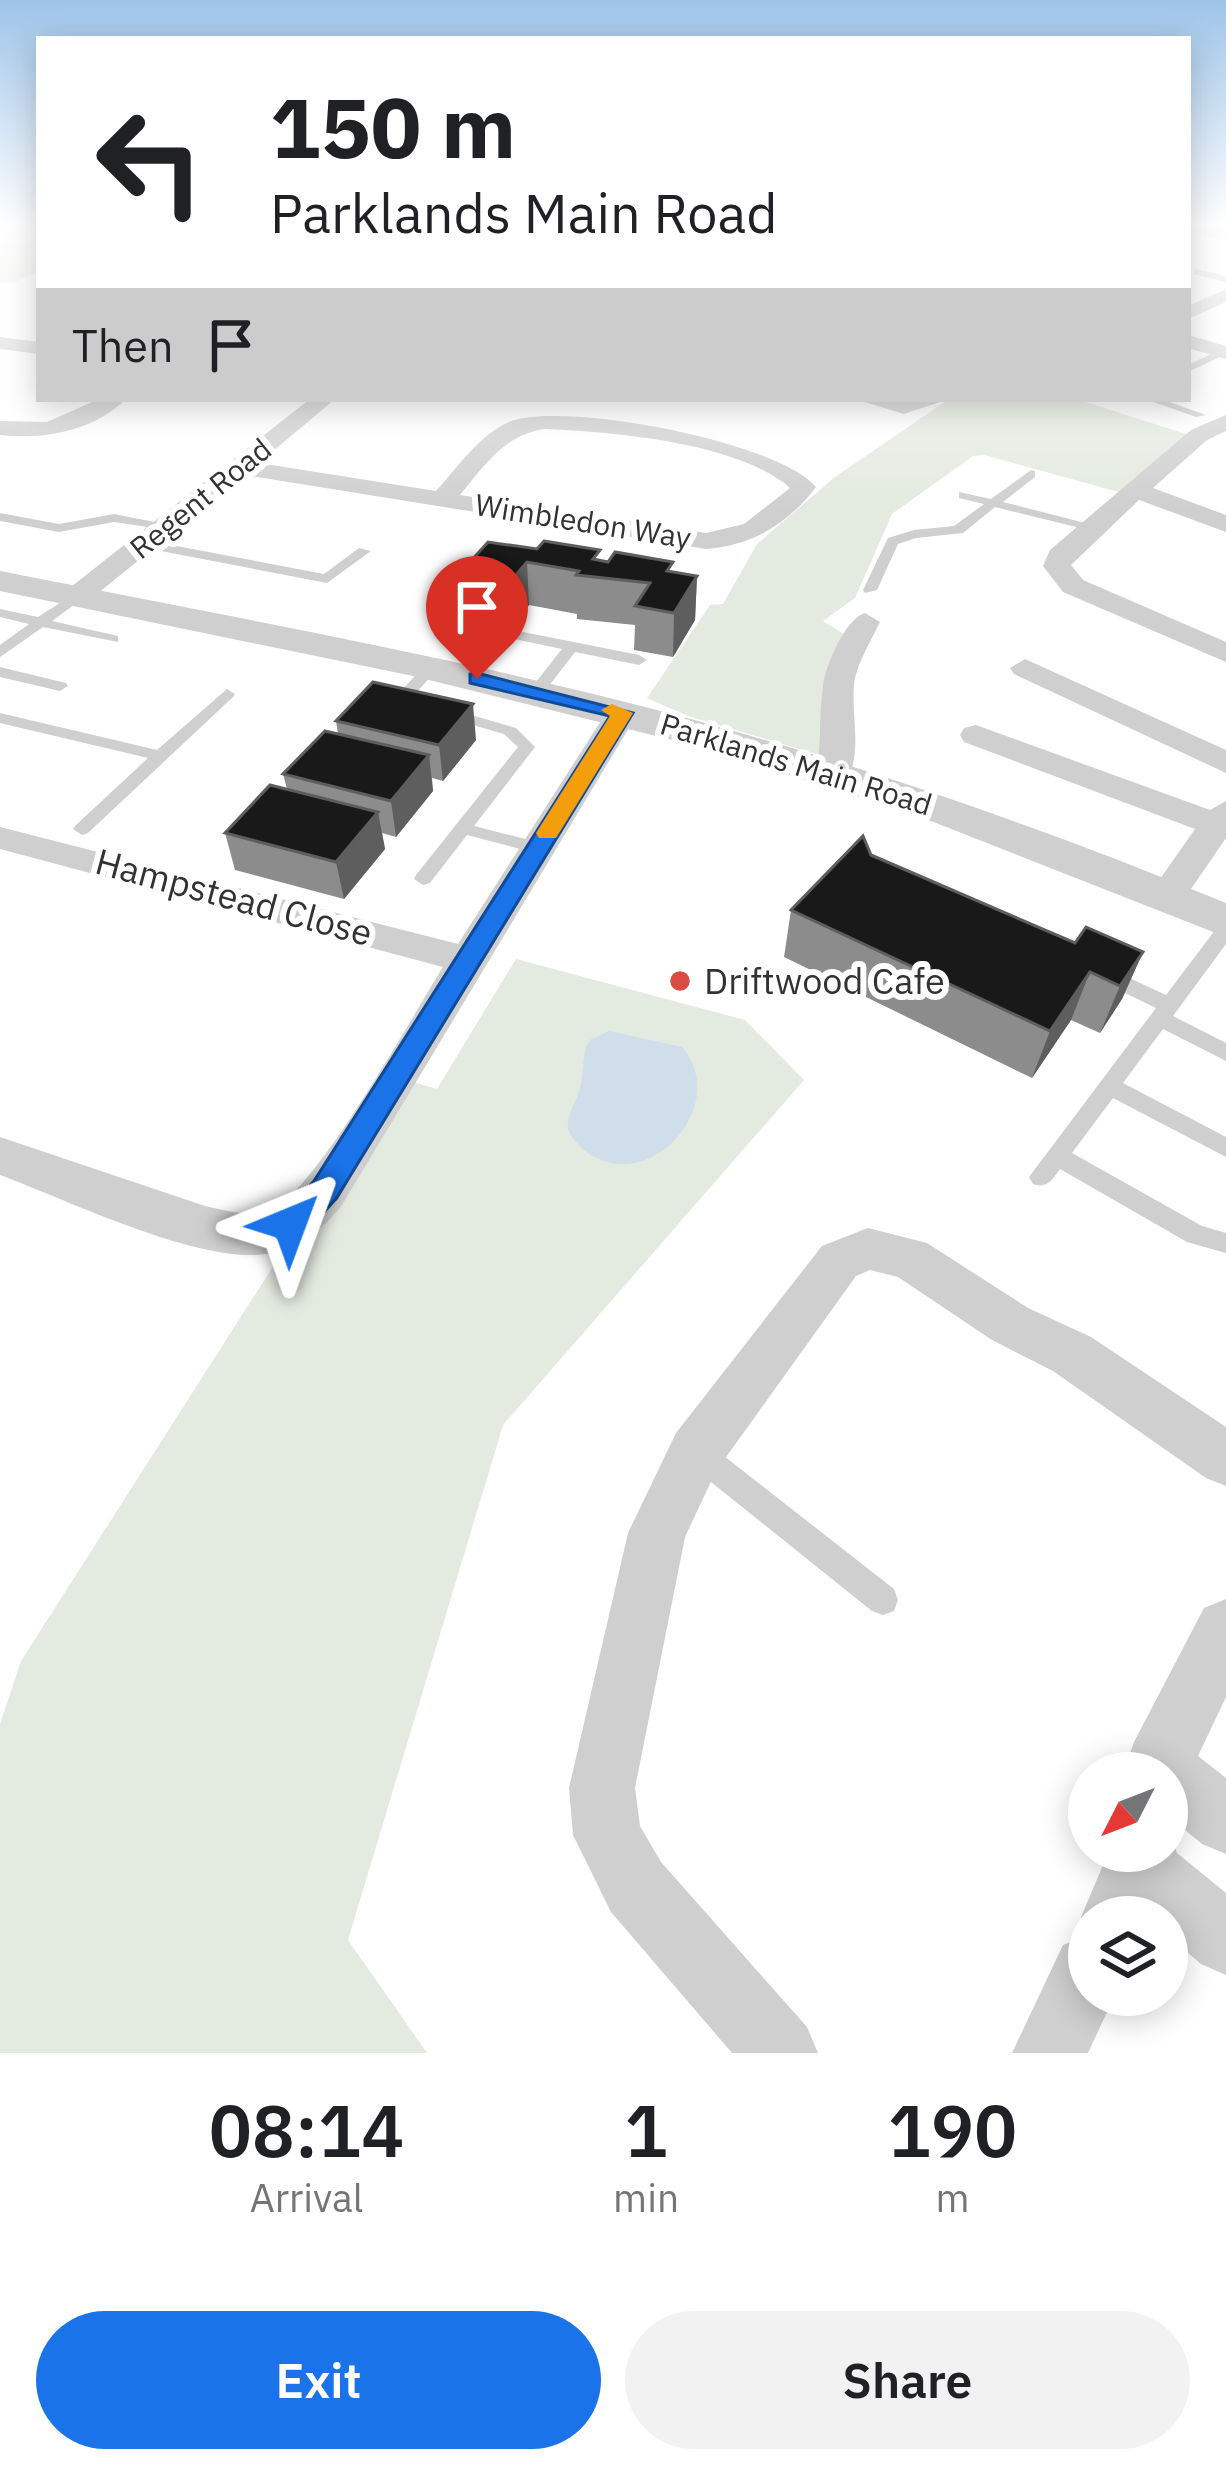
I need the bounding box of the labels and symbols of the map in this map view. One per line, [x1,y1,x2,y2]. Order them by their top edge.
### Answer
street label: Regent Road [121,429,279,567]
street label: Wimbledon Way [473,484,694,557]
pin [426,556,528,679]
street label: Parklands Main Road [656,704,937,823]
street label: Hampstead Close [91,837,378,956]
place label: Driftwood Cafe [704,957,945,1004]
marker: Driftwood Cafe [667,968,693,994]
position arrow [227,1161,353,1287]
north arrow [1068,1752,1188,1872]

